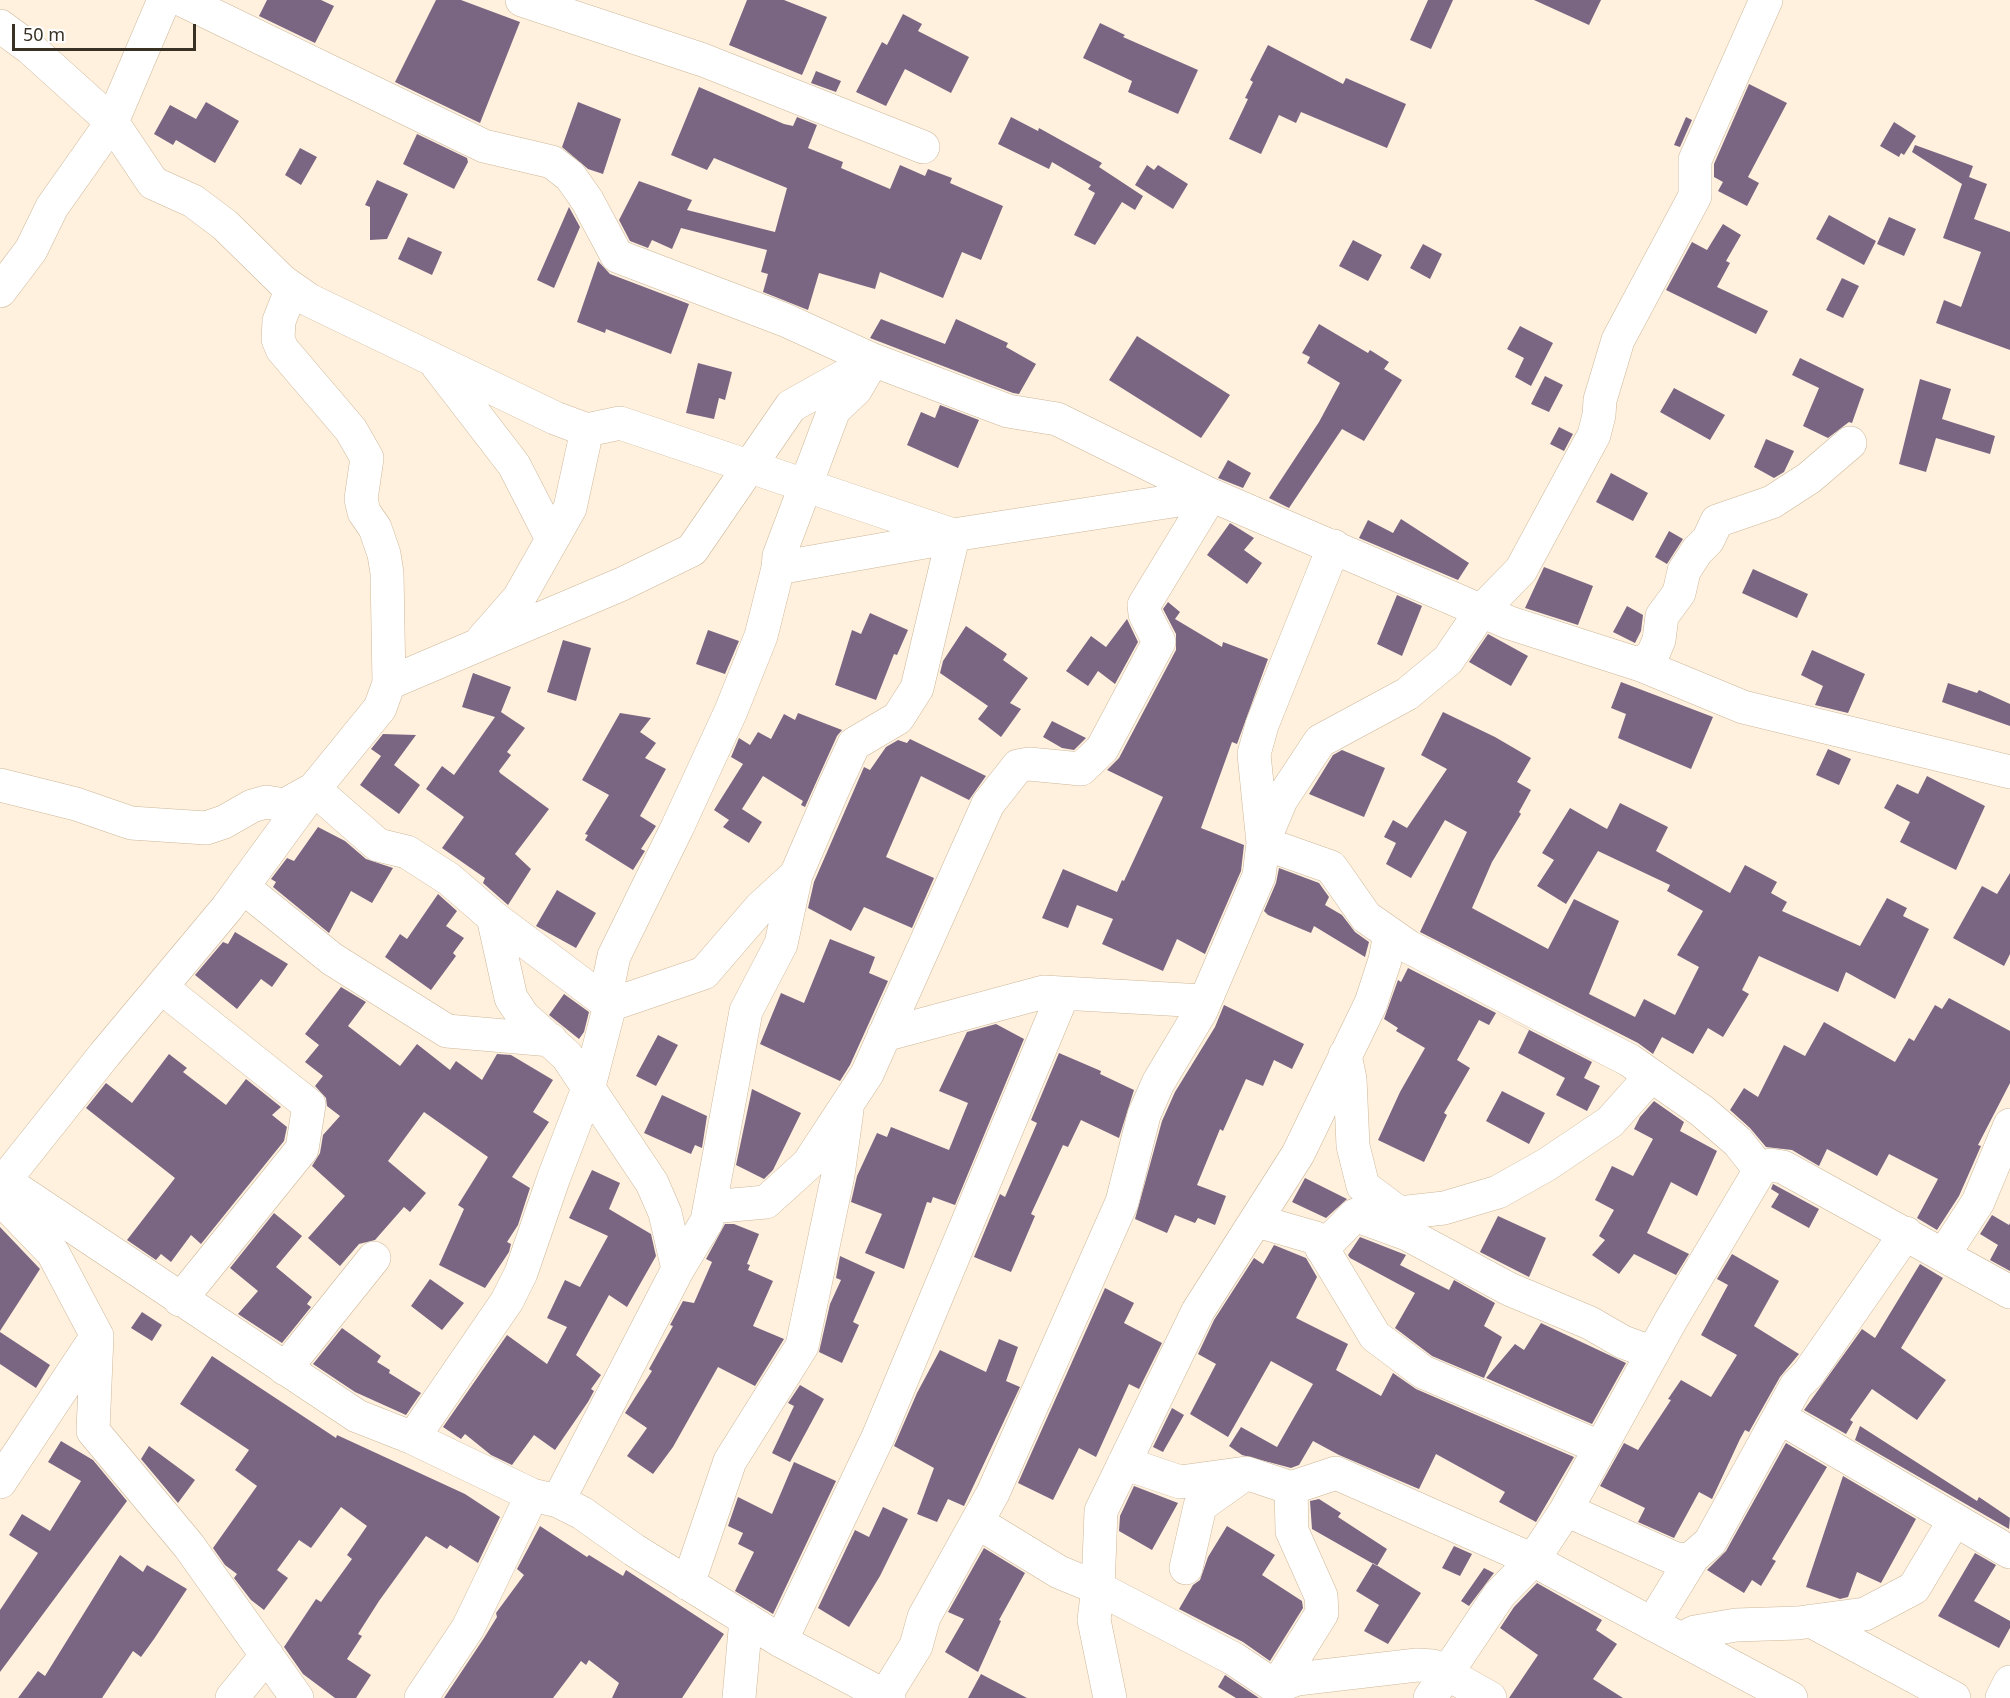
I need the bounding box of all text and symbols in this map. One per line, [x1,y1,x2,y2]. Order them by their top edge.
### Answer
scale bar [15,12,200,50]
text: 50 m [23,22,65,46]

